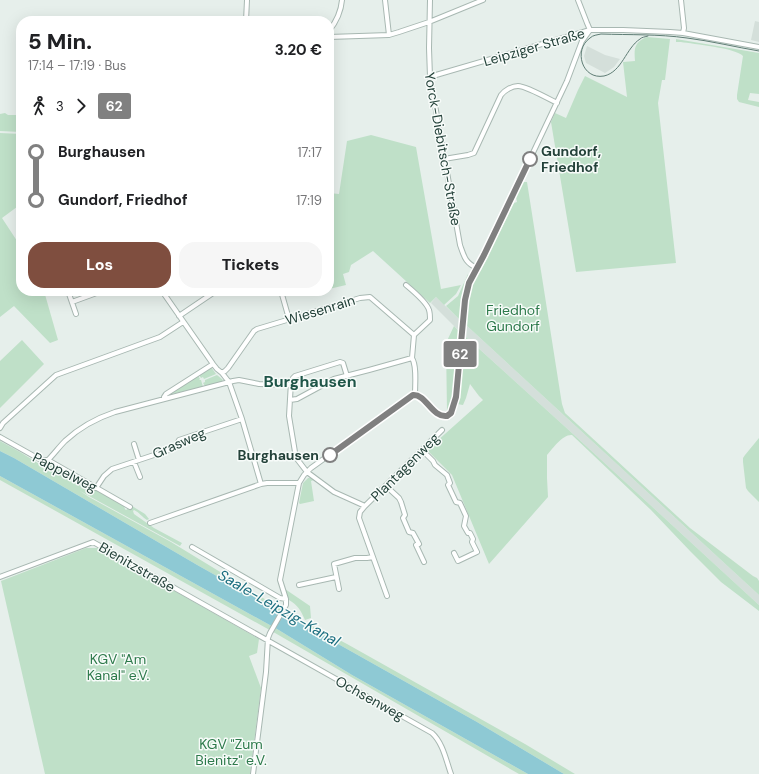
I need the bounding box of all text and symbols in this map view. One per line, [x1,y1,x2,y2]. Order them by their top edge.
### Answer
street label: Leipziger Straße [481,24,587,70]
text: 5 Min. [28,27,92,56]
text: 3.20 € [275,40,322,60]
text: 17:14 – 17:19 · Bus [28,57,126,74]
street label: Yorck-Diebitsch-Straße [421,71,465,227]
icon: walk [28,95,50,117]
icon: forward [70,95,92,117]
text: 62 [106,97,123,115]
text: 3 [56,98,64,115]
text: Burghausen [58,142,145,162]
place label: Gundorf, Friedhof [541,142,601,176]
text: 17:17 [297,144,322,161]
marker: Gundorf, Friedhof [522,151,538,167]
text: Gundorf, Friedhof [58,190,187,210]
text: 17:19 [296,192,322,209]
button: Los [28,242,171,288]
button: Tickets [179,242,322,288]
street label: Wiesenrain [283,291,357,329]
park label: Friedhof Gundorf [486,301,540,335]
line badge: 62 [442,341,478,367]
text: 62 [452,345,468,363]
district label: Burghausen [263,371,357,392]
street label: Grasweg [150,423,209,463]
street label: Plantagenweg [367,429,443,505]
place label: Burghausen [238,446,319,464]
marker: Burghausen [322,447,338,463]
street label: Pappelweg [30,448,101,496]
street label: Bienitzstraße [96,538,178,596]
water label: Saale-Leipzig-Kanal [214,565,344,651]
park label: KGV "Am Kanal" e.V. [87,650,150,684]
street label: Ochsenweg [332,672,408,724]
park label: KGV "Zum Bienitz" e.V. [195,735,267,769]

